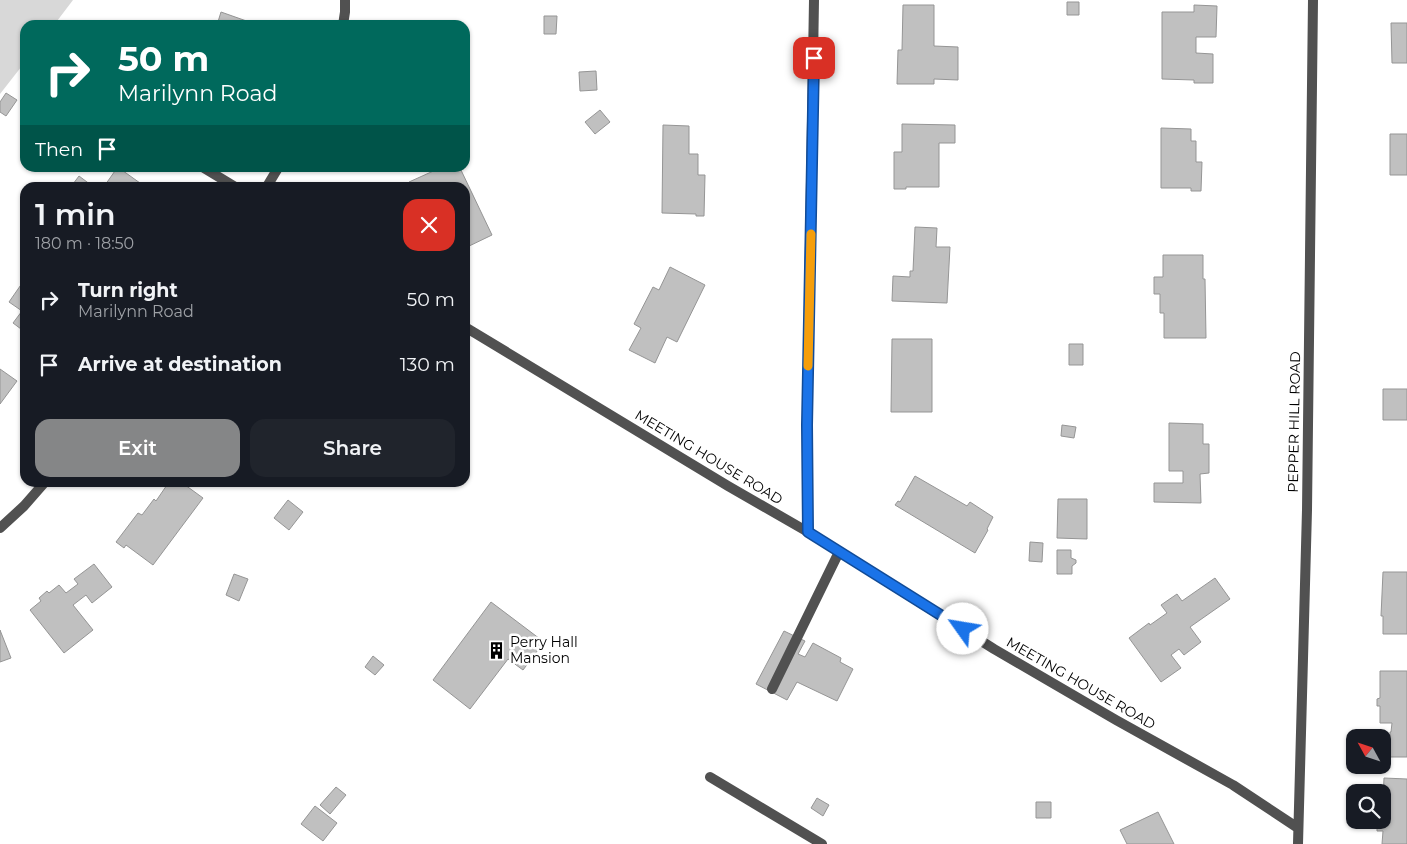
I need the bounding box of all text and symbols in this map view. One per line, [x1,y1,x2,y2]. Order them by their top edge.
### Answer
text: 50 m [118,37,209,80]
pin [793,37,835,79]
icon: right [35,40,100,105]
icon: arrive [800,44,828,72]
text: Marilynn Road [118,80,277,107]
icon: arrive [93,135,121,163]
text: Then [35,138,83,161]
text: 1 min [35,196,116,233]
button: close [403,199,455,251]
text: 180 m · 18:50 [35,234,134,253]
text: Turn right [78,279,178,302]
icon: right [35,286,63,314]
text: 50 m [407,288,455,311]
text: Marilynn Road [78,302,194,321]
icon: arrive [35,351,63,379]
street label: PEPPER HILL ROAD [1284,351,1304,493]
text: Arrive at destination [78,353,282,376]
text: 130 m [400,353,455,376]
street label: MEETING HOUSE ROAD [632,406,786,508]
button: Exit [35,419,240,477]
button: Share [250,419,455,477]
position arrow [936,602,988,654]
place label: Perry Hall Mansion [510,633,578,667]
street label: MEETING HOUSE ROAD [1003,633,1159,733]
building icon: Perry Hall Mansion [486,640,506,660]
north arrow [1346,729,1391,774]
map controls [1346,729,1391,829]
button: search [1346,784,1391,829]

